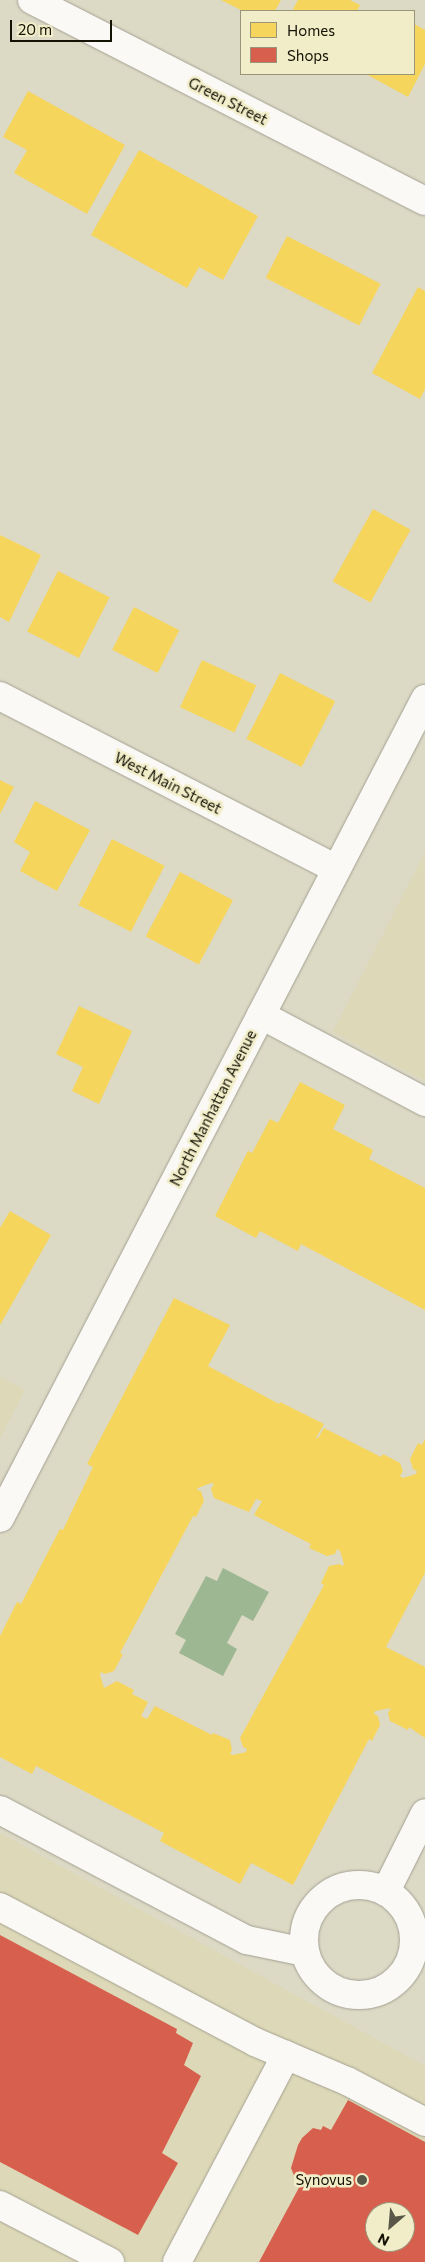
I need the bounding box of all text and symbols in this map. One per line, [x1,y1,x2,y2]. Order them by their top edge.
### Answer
scale bar [12,10,115,42]
legend [240,10,415,75]
text: 20 m [18,20,52,38]
text: Homes [287,21,335,39]
text: Shops [287,46,329,64]
street label: Green Street [185,73,271,129]
street label: West Main Street [111,748,225,818]
street label: North Manhattan Avenue [166,1027,260,1189]
place label: Synovus [296,2171,352,2189]
marker: Synovus [356,2174,368,2186]
north arrow [365,2202,415,2252]
text: N [375,2230,392,2250]

